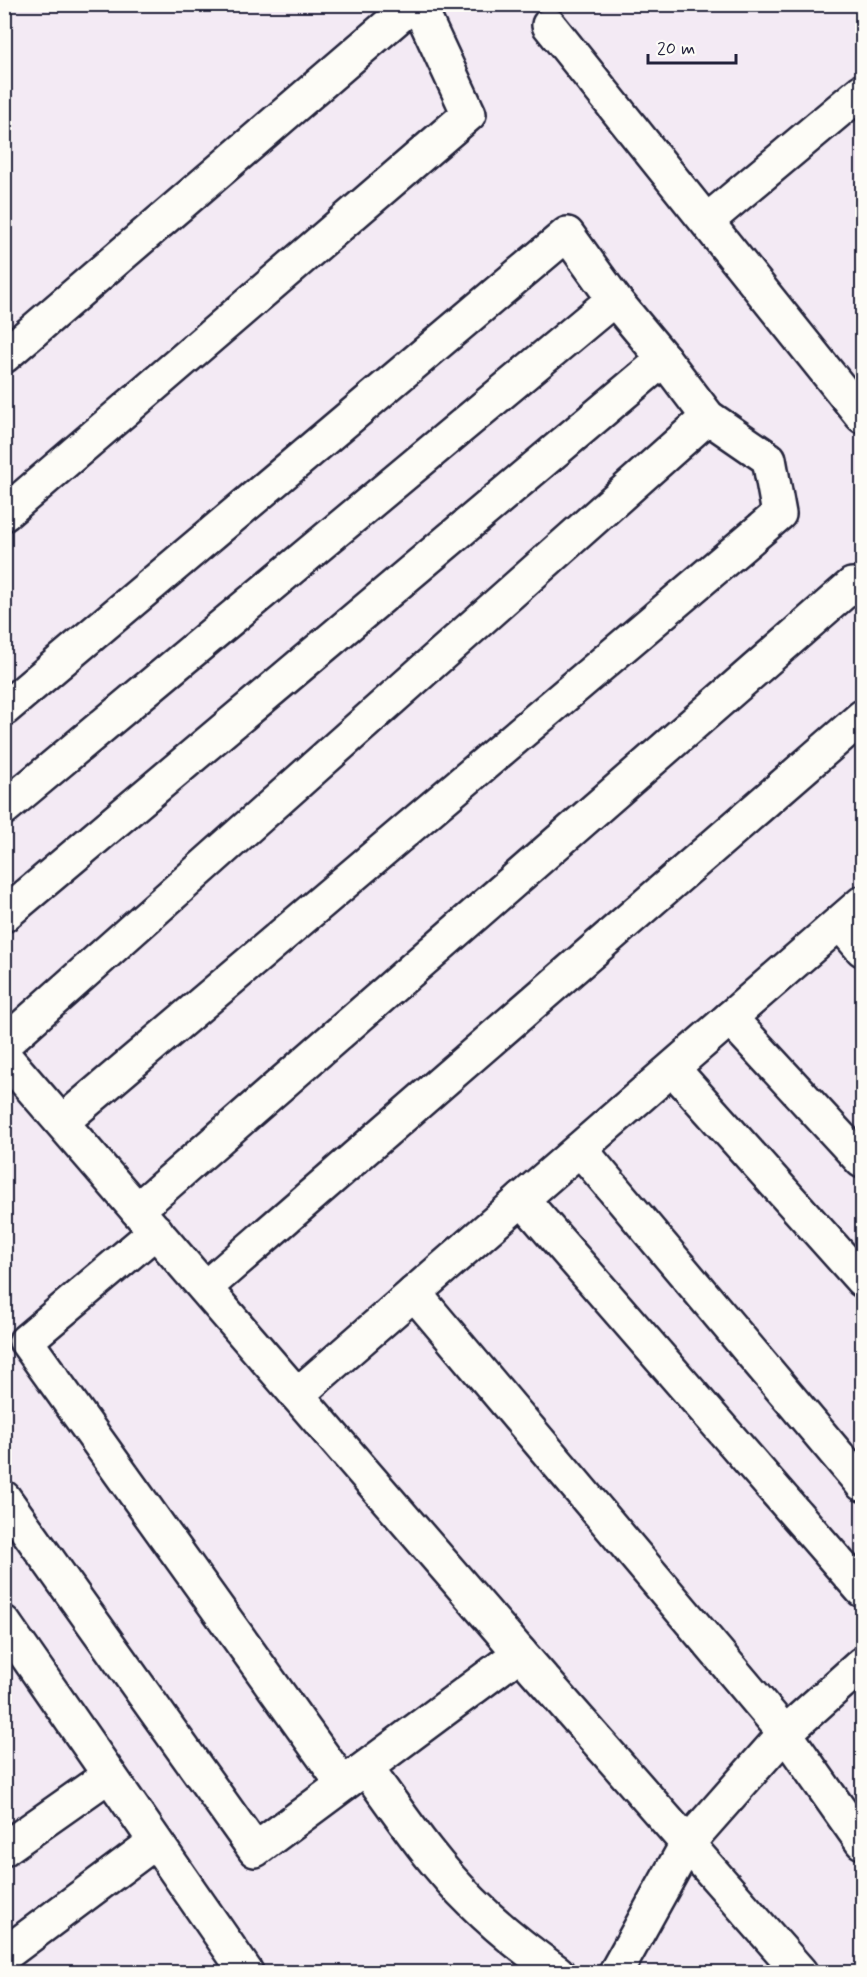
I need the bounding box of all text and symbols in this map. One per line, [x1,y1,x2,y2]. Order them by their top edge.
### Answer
scale bar [648,27,736,65]
text: 20 m [657,37,695,61]

